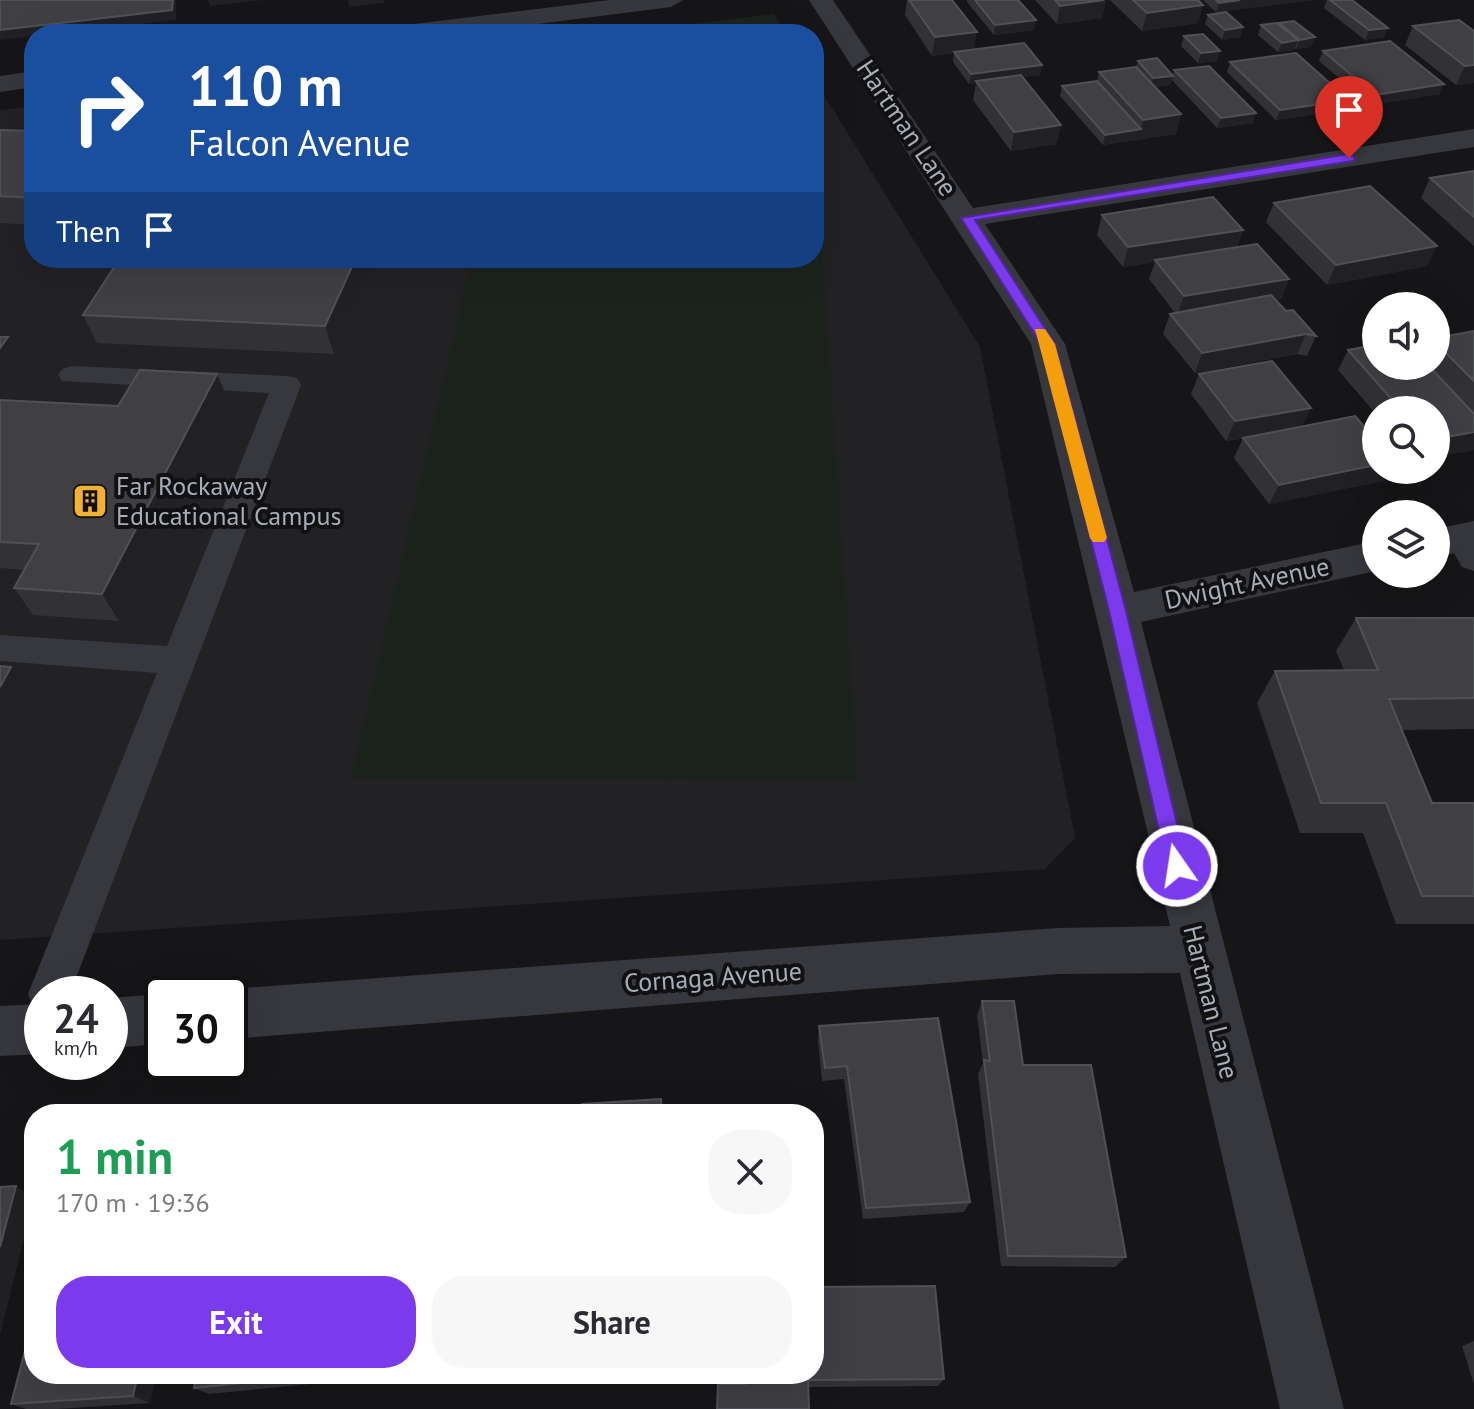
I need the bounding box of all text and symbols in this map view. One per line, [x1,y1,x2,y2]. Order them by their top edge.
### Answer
text: 110 m [188,49,343,121]
street label: Hartman Lane [850,53,965,202]
icon: right [56,56,160,160]
pin [1315,76,1383,158]
icon: arrive [1327,88,1371,132]
text: Falcon Avenue [188,119,410,166]
icon: arrive [137,208,181,252]
text: Then [56,211,121,250]
map controls [1362,292,1450,588]
button: sound [1362,292,1450,380]
button: search [1362,396,1450,484]
place label: Far Rockaway Educational Campus [116,469,341,532]
building icon: Far Rockaway Educational Campus [71,482,109,520]
button: layers [1362,500,1450,588]
street label: Dwight Avenue [1162,549,1332,616]
position arrow [1135,824,1219,908]
street label: Hartman Lane [1176,922,1247,1082]
street label: Cornaga Avenue [623,954,803,999]
speed limit sign: 30 [144,976,248,1080]
text: 24 [53,992,99,1044]
text: km/h [54,1035,98,1061]
text: 1 min [56,1125,173,1187]
button: close [708,1130,792,1214]
text: 170 m · 19:36 [56,1186,210,1219]
button: Exit [56,1276,416,1368]
button: Share [432,1276,792,1368]

